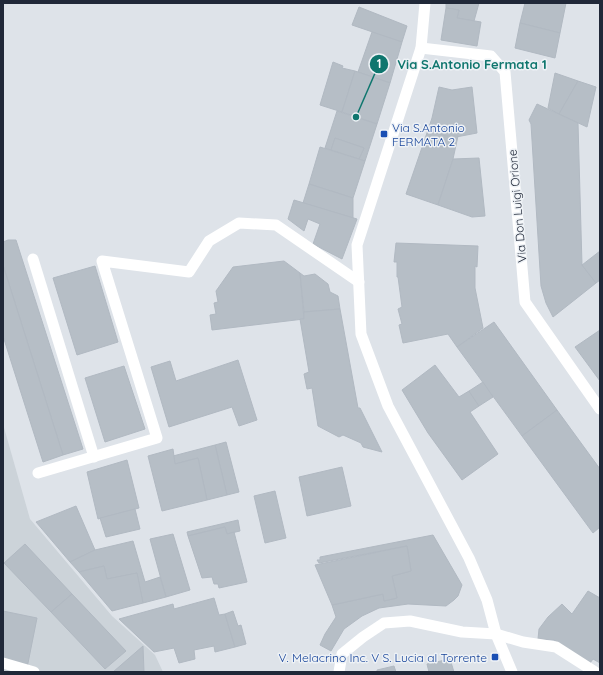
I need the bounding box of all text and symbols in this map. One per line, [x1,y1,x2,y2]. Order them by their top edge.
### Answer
callout: Via S.Antonio Fermata 1 [369,52,554,77]
text: 1 [377,56,381,71]
text: Via S.Antonio Fermata 1 [397,56,547,72]
place label: Via S.Antonio FERMATA 2 [392,120,465,149]
marker: Via S.Antonio FERMATA 2 [379,129,389,139]
street label: Via Don Luigi Orione [505,148,529,263]
place label: V. Melacrino Inc. V S. Lucia al Torrente [279,650,487,665]
marker: V. Melacrino Inc. V S. Lucia al Torrente [490,652,500,662]

